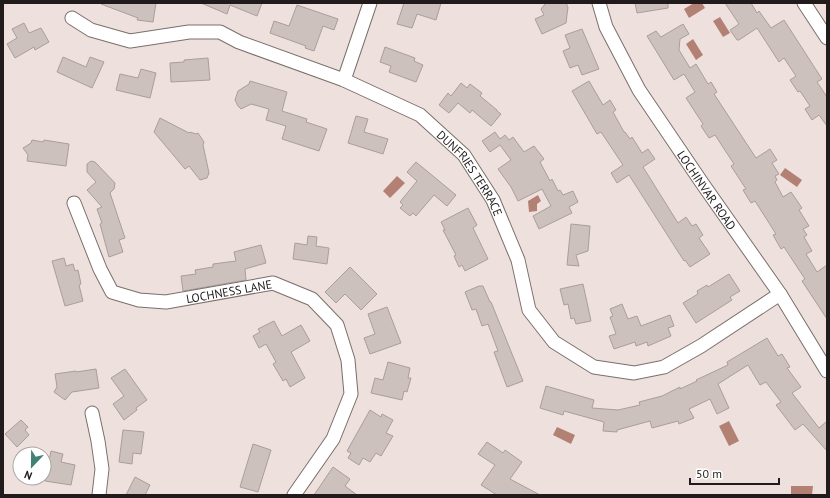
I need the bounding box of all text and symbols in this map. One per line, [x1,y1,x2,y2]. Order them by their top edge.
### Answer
street label: DUNFRIES TERRACE [434,127,506,218]
street label: LOCHINVAR ROAD [674,147,740,233]
street label: LOCHNESS LANE [185,276,273,306]
north arrow [12,446,52,486]
scale bar [690,460,779,486]
text: 50 m [696,466,722,481]
text: N [22,467,34,483]

